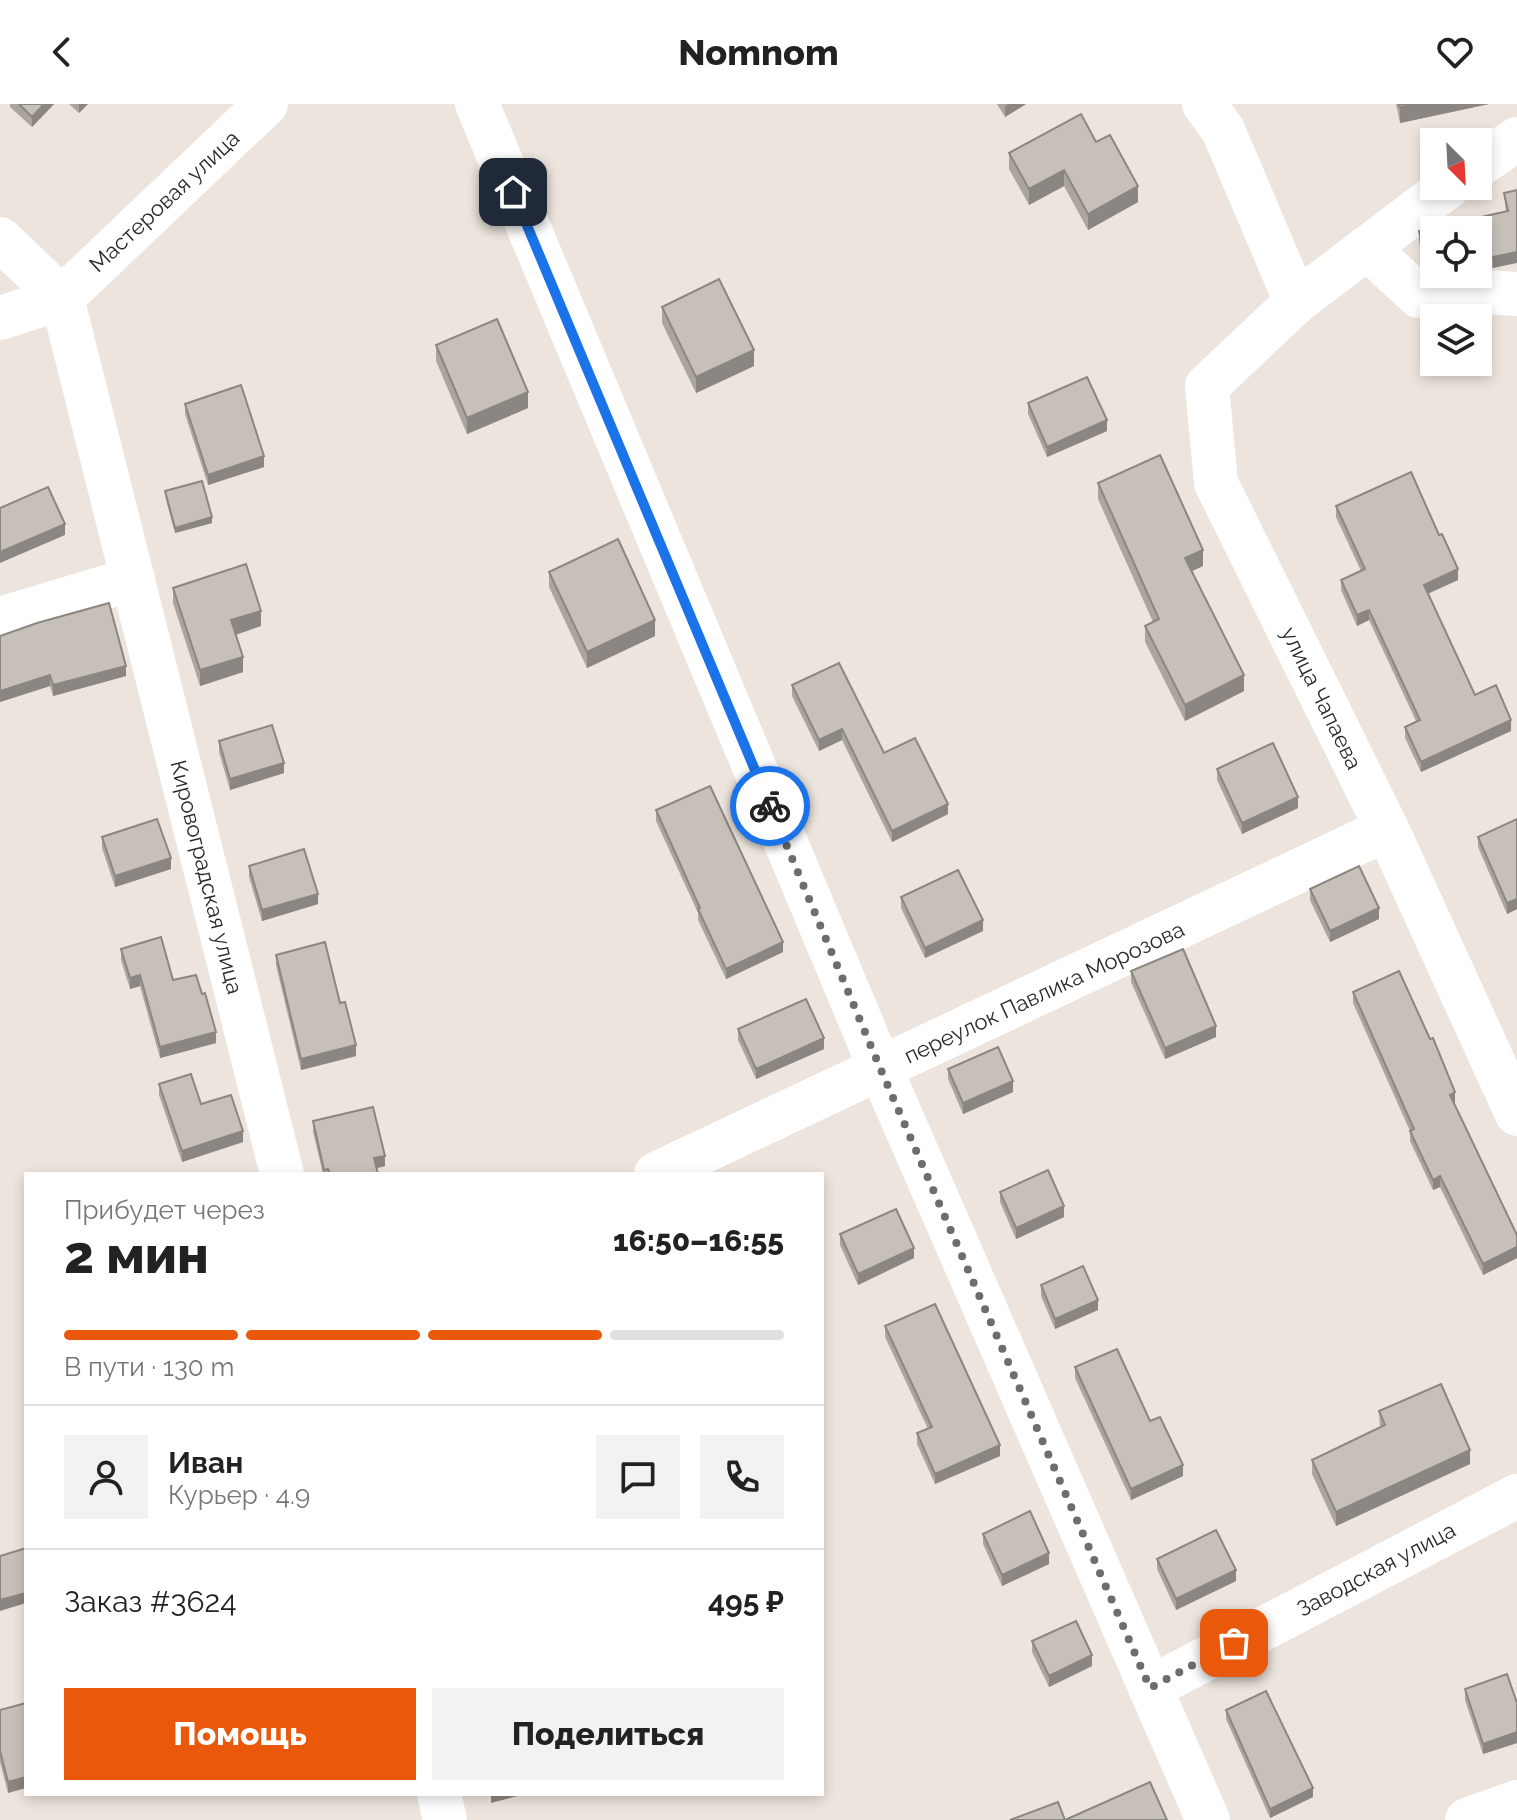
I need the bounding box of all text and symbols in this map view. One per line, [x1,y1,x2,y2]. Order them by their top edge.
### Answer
icon: back [40,30,84,74]
icon: heart [1433,30,1477,74]
text: Nomnom [678,31,839,73]
street label: Мастеровая улица [84,125,244,277]
north arrow [1420,128,1492,200]
map controls [1420,128,1492,376]
pin [479,158,547,226]
icon: home [491,170,535,214]
button: locate [1420,216,1492,288]
button: layers [1420,304,1492,376]
street label: улица Чапаева [1276,623,1368,773]
street label: Кировоградская улица [165,757,249,997]
courier [730,766,810,846]
icon: bike [748,784,792,828]
street label: переулок Павлика Морозова [900,916,1188,1068]
text: Прибудет через [64,1195,265,1225]
text: 16:50–16:55 [613,1223,784,1258]
text: 2 мин [64,1224,209,1285]
text: В пути · 130 m [64,1352,234,1382]
button: person [64,1435,148,1519]
button: chat [596,1435,680,1519]
button: phone [700,1435,784,1519]
text: Иван [168,1445,243,1480]
text: Курьер · 4.9 [168,1480,310,1510]
street label: Заводская улица [1292,1516,1460,1622]
text: Заказ #3624 [64,1584,237,1619]
text: 495 ₽ [708,1584,784,1619]
pin [1200,1609,1268,1677]
icon: bag [1212,1621,1256,1665]
button: Помощь [64,1688,416,1780]
button: Поделиться [432,1688,784,1780]

